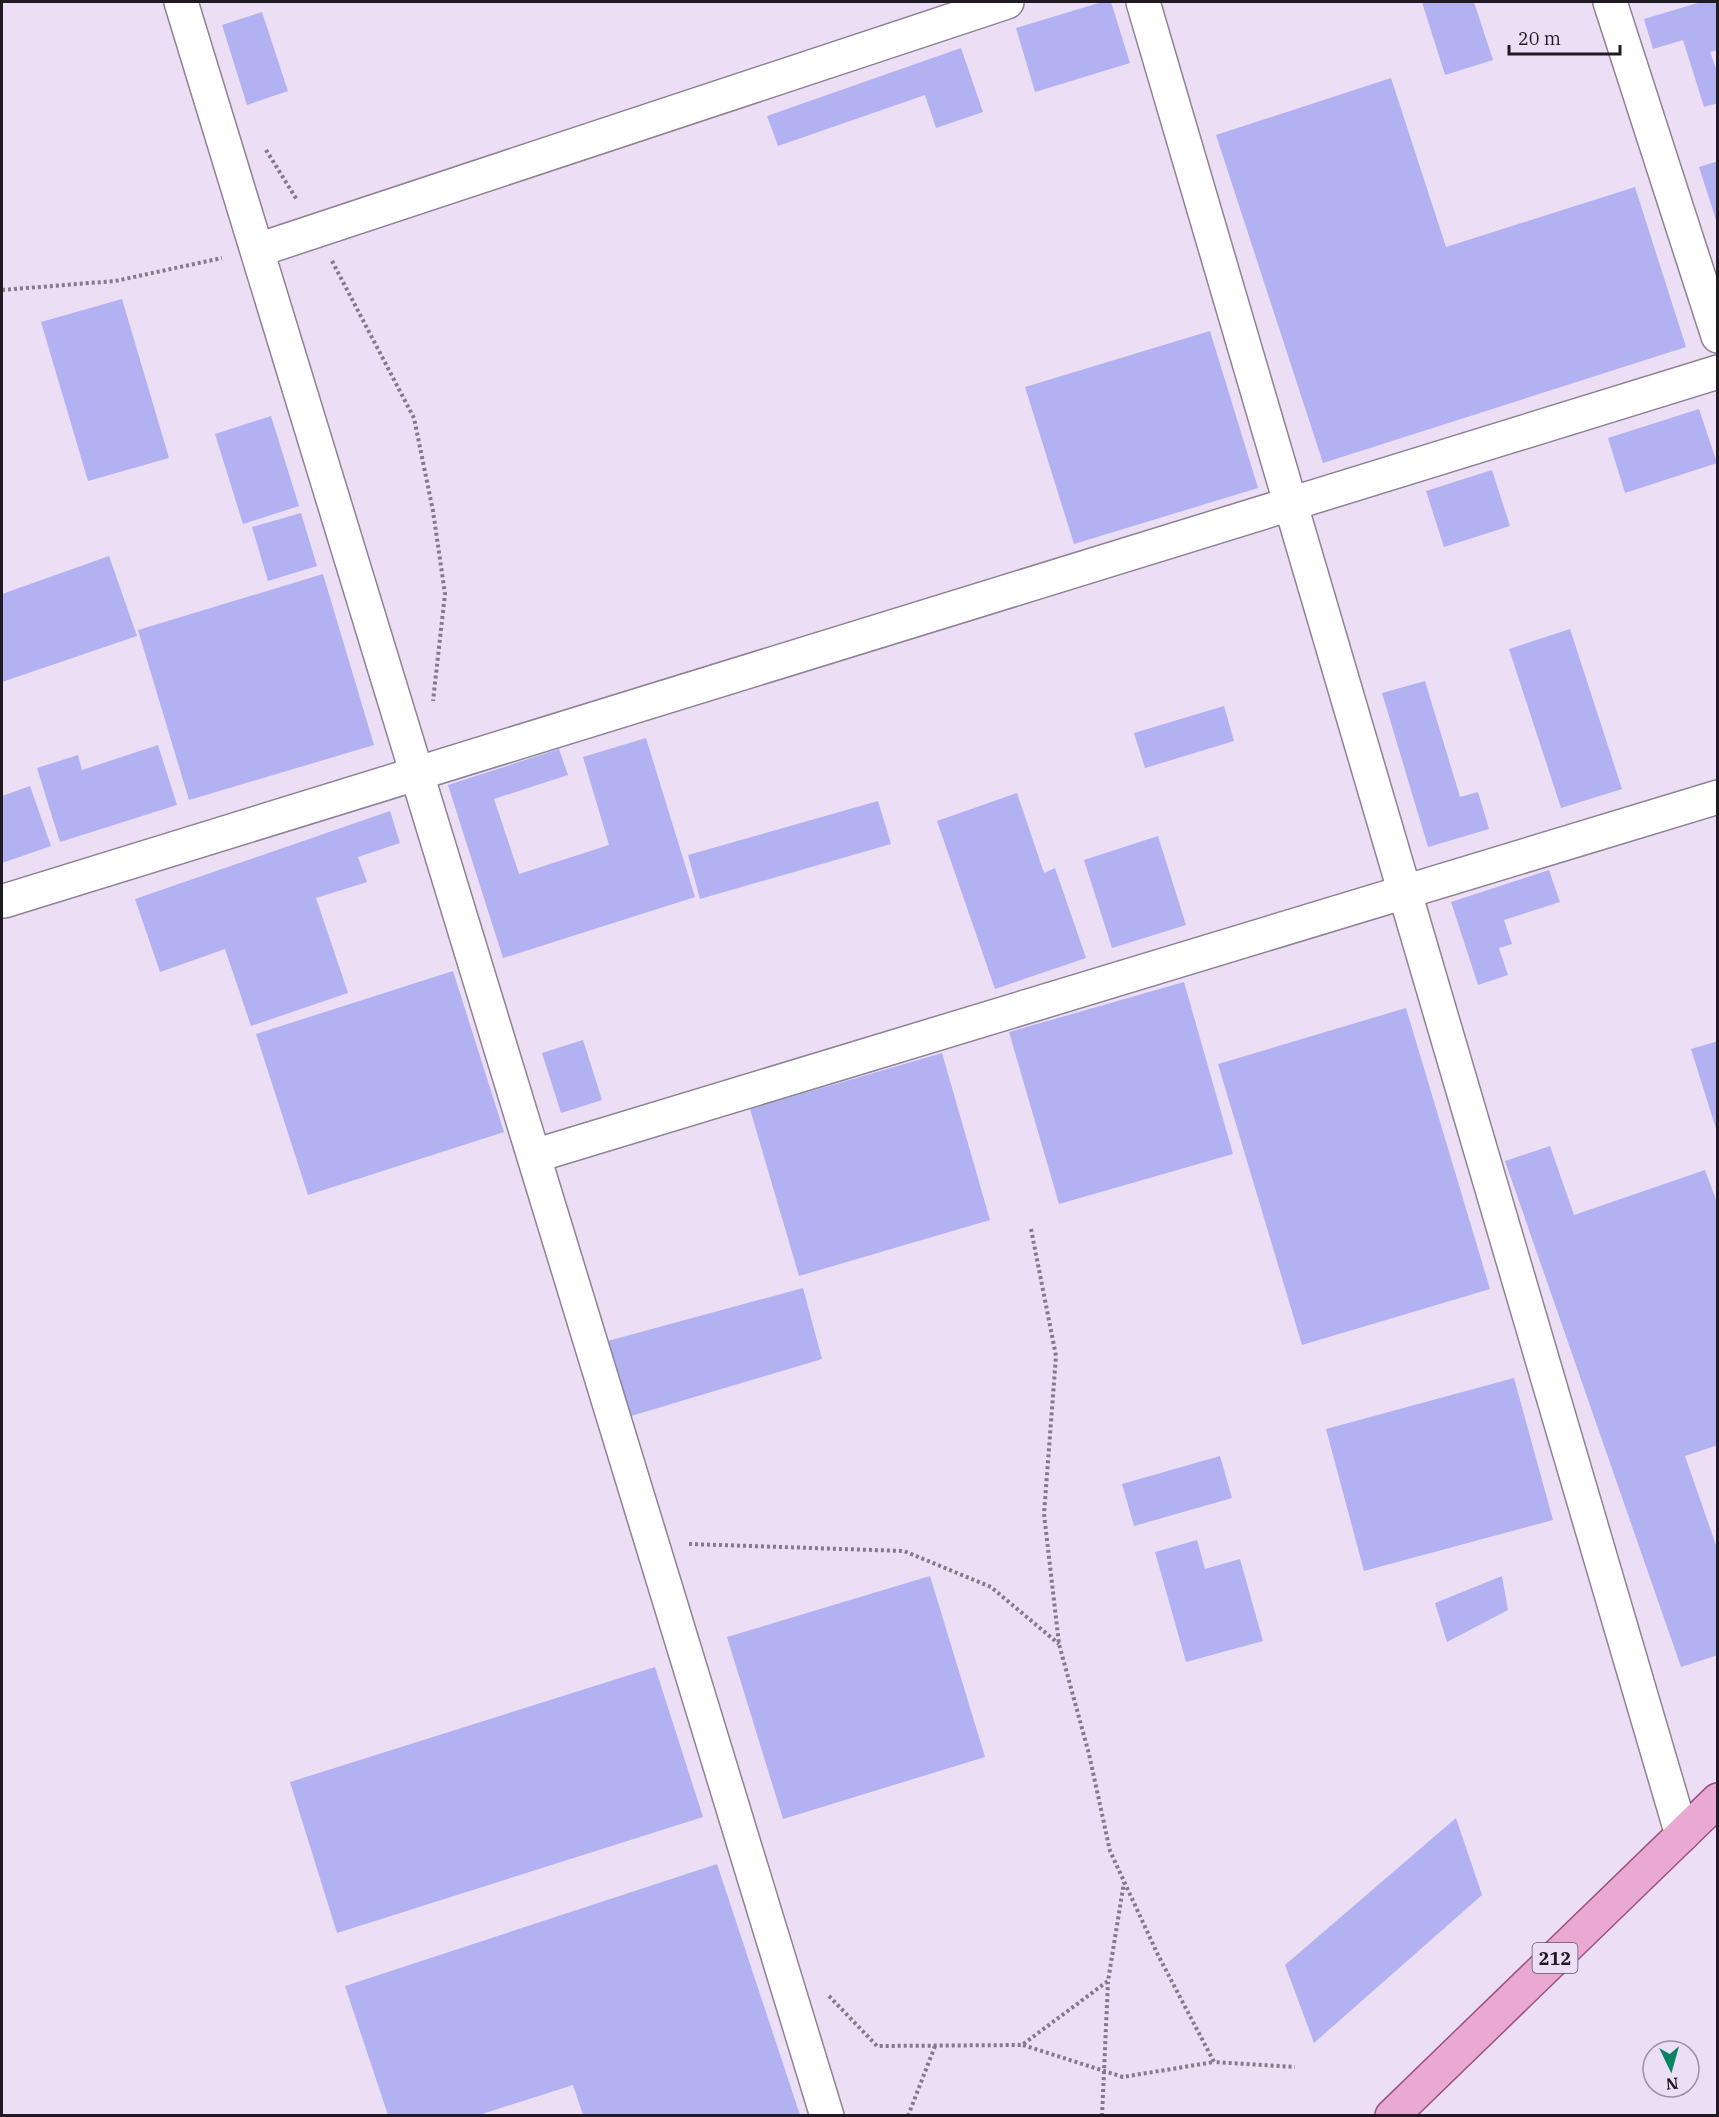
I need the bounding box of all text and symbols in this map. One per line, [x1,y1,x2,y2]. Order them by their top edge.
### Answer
scale bar [1509,18,1620,56]
text: 20 m [1518,27,1561,50]
road number: 212 [1532,1943,1578,1973]
north arrow [1641,2039,1701,2099]
text: N [1665,2073,1679,2094]

